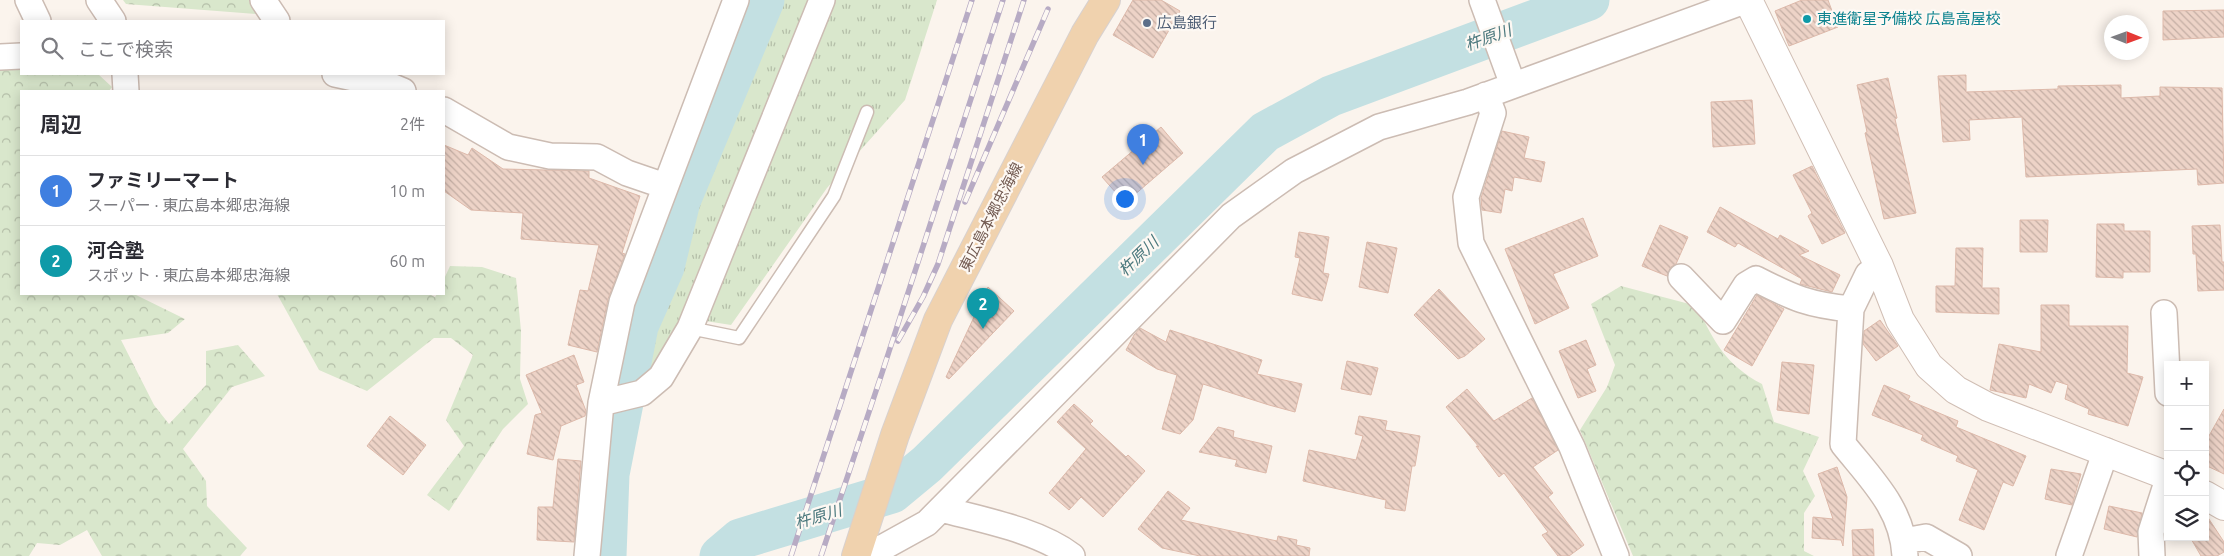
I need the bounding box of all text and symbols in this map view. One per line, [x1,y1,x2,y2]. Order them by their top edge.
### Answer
place label: 東進衛星予備校 広島高屋校 [1817,10,2000,27]
marker: 東進衛星予備校 広島高屋校 [1801,13,1813,25]
place label: 広島銀行 [1157,14,1217,31]
north arrow [2104,15,2149,60]
marker: 広島銀行 [1141,17,1153,29]
search box [20,20,445,75]
water label: 杵原川 [1462,20,1516,54]
icon: search [38,34,66,62]
text: ここで検索 [78,38,173,60]
text: 周辺 [40,112,82,136]
text: 2件 [400,115,425,133]
pin: 1 [1127,124,1159,165]
street label: 東広島本郷忠海線 [956,159,1025,274]
text: ファミリーマート [87,169,239,191]
text: 1 [51,182,61,200]
text: 10 m [389,182,425,200]
your location [1112,186,1138,212]
text: スーパー · 東広島本郷忠海線 [87,196,290,214]
water label: 杵原川 [1114,231,1163,279]
text: 河合塾 [87,239,144,261]
text: 2 [51,252,61,270]
text: 60 m [389,252,425,270]
text: スポット · 東広島本郷忠海線 [87,266,290,284]
pin: 2 [967,288,999,329]
map controls [2164,361,2209,541]
button: + [2164,361,2209,406]
button: − [2164,406,2209,451]
button: locate [2164,451,2209,496]
button: layers [2164,496,2209,541]
water label: 杵原川 [792,500,845,532]

